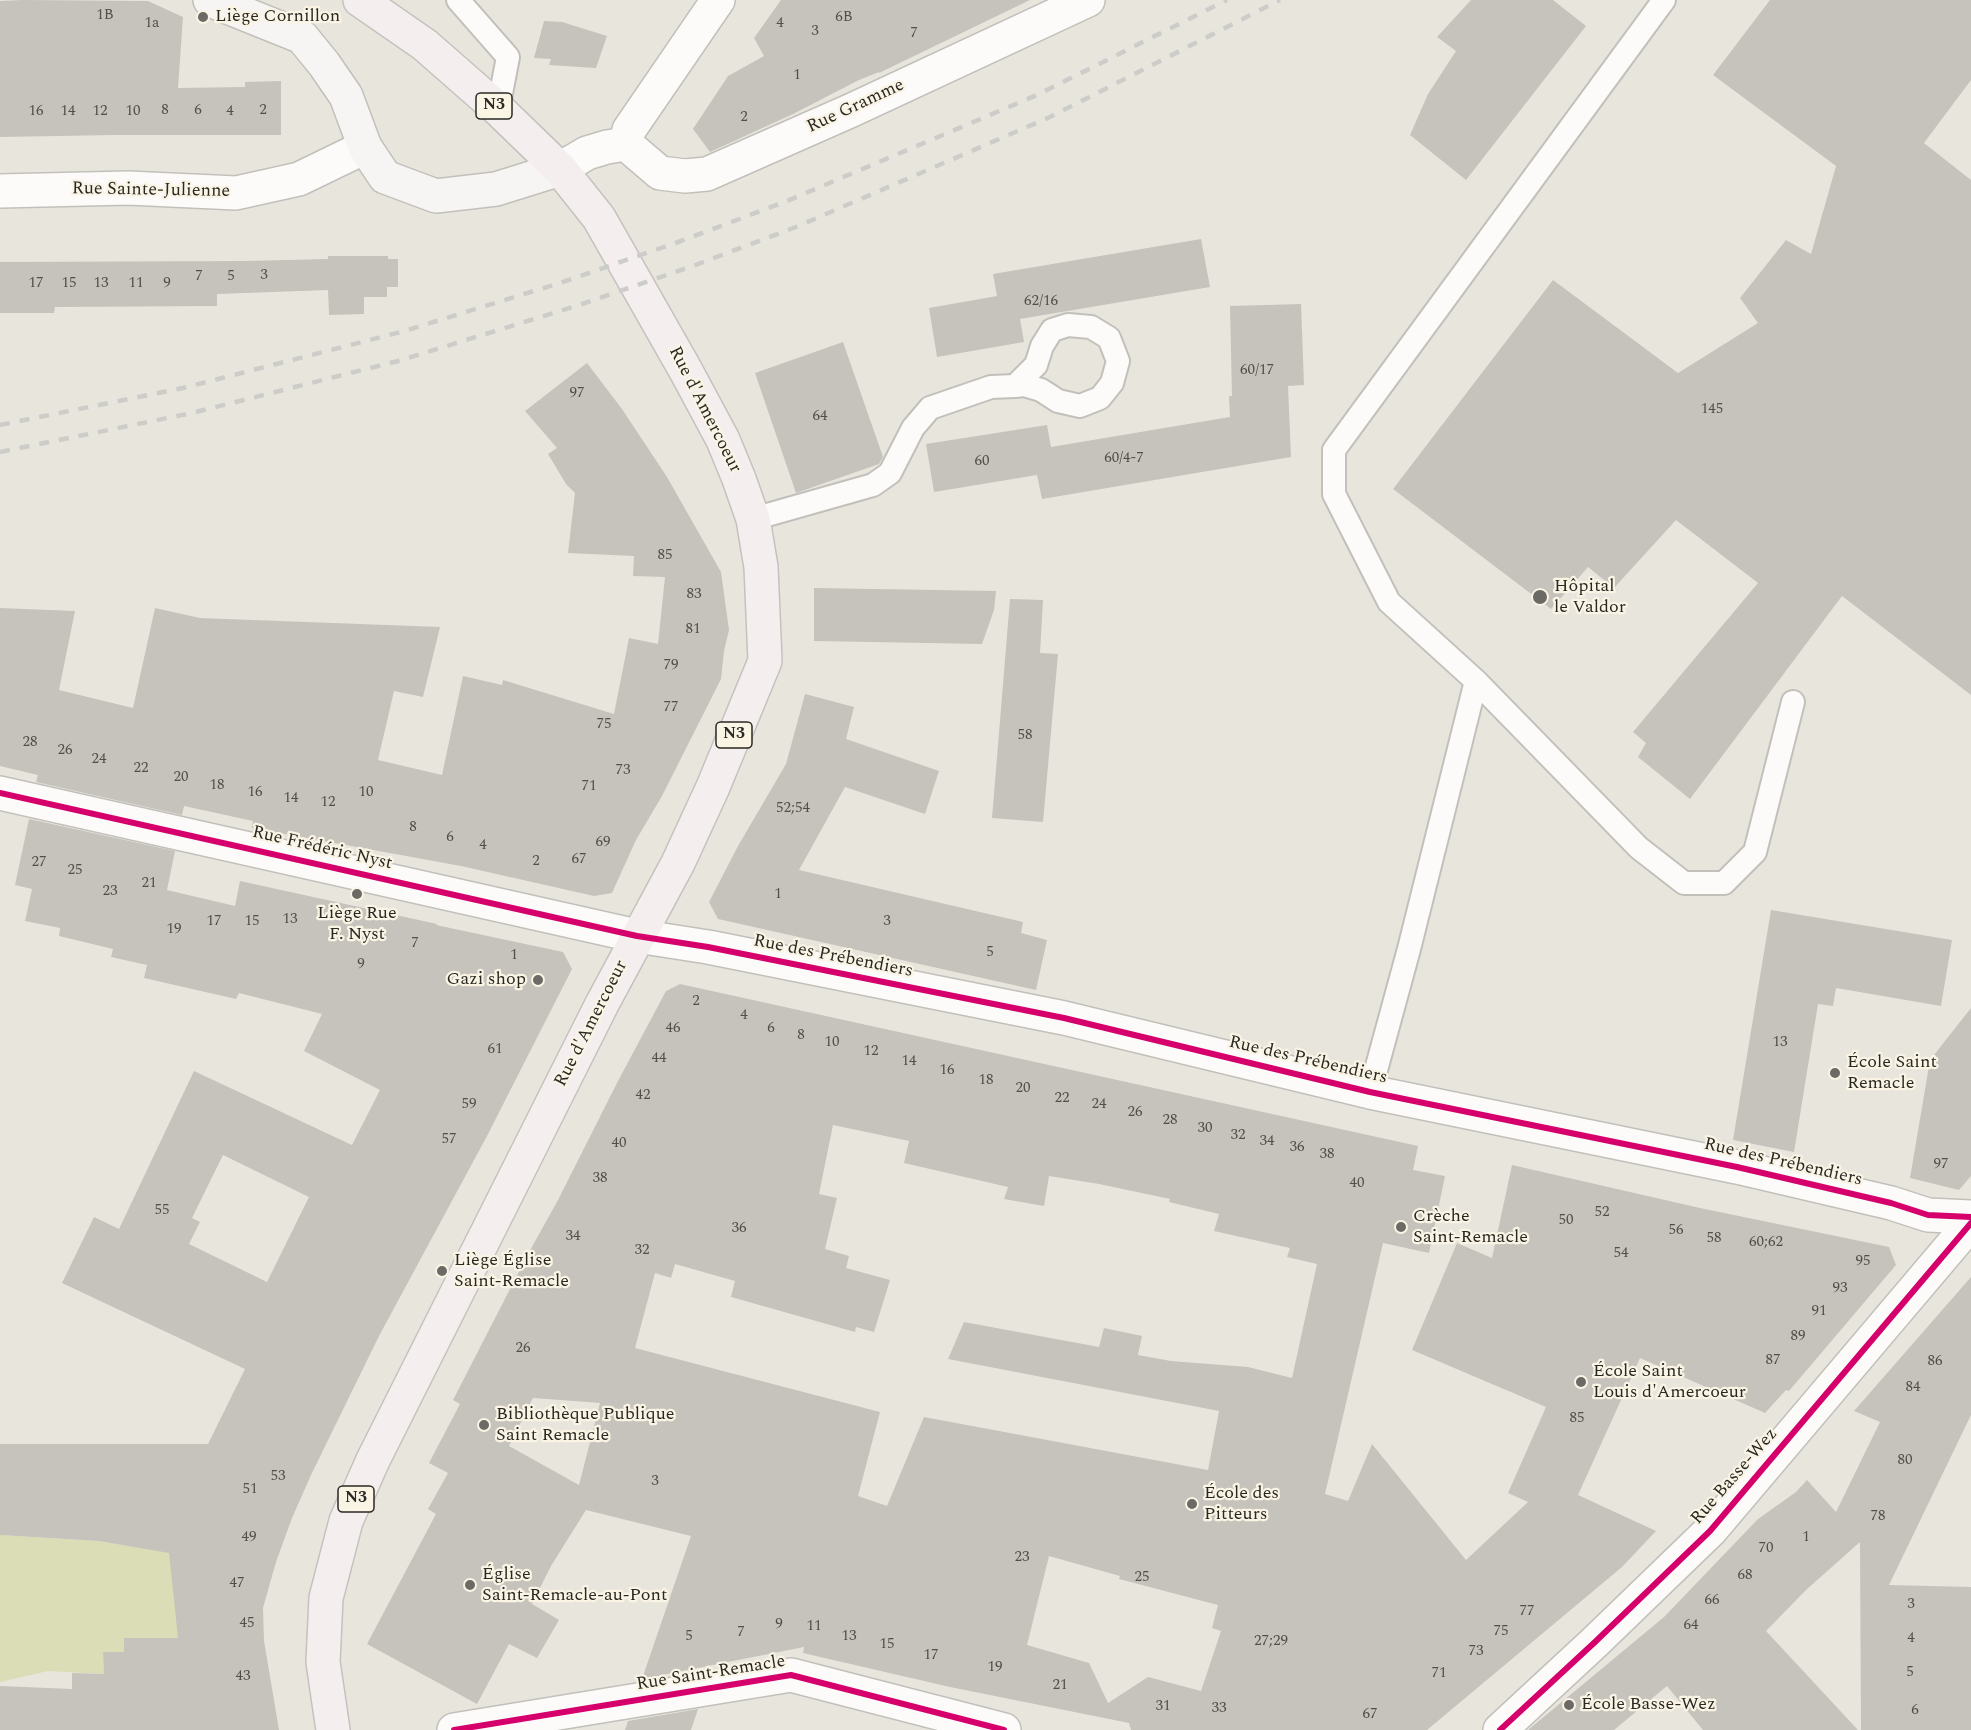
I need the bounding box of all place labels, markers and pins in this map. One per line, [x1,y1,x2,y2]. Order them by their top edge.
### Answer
place label: Liège Cornillon [215,6,340,28]
marker: Liège Cornillon [196,10,210,24]
place label: Hôpital le Valdor [1554,576,1626,618]
marker: Hôpital le Valdor [1531,588,1549,606]
marker: Liège Rue F. Nyst [350,887,364,901]
place label: Liège Rue F. Nyst [317,903,397,946]
place label: Gazi shop [447,969,526,991]
marker: Gazi shop [531,973,545,987]
place label: École Saint Remacle [1847,1052,1937,1094]
marker: École Saint Remacle [1828,1066,1842,1080]
place label: Crèche Saint-Remacle [1413,1206,1528,1248]
marker: Crèche Saint-Remacle [1394,1220,1408,1234]
place label: Liège Église Saint-Remacle [454,1250,569,1292]
marker: Liège Église Saint-Remacle [435,1264,449,1278]
place label: École Saint Louis d'Amercoeur [1593,1361,1746,1404]
marker: École Saint Louis d'Amercoeur [1574,1375,1588,1389]
place label: Bibliothèque Publique Saint Remacle [496,1404,675,1446]
marker: Bibliothèque Publique Saint Remacle [477,1418,491,1432]
place label: École des Pitteurs [1204,1483,1279,1526]
marker: École des Pitteurs [1185,1497,1199,1511]
place label: Église Saint-Remacle-au-Pont [482,1564,667,1606]
marker: Église Saint-Remacle-au-Pont [463,1578,477,1592]
place label: École Basse-Wez [1581,1694,1716,1716]
marker: École Basse-Wez [1562,1698,1576,1712]

